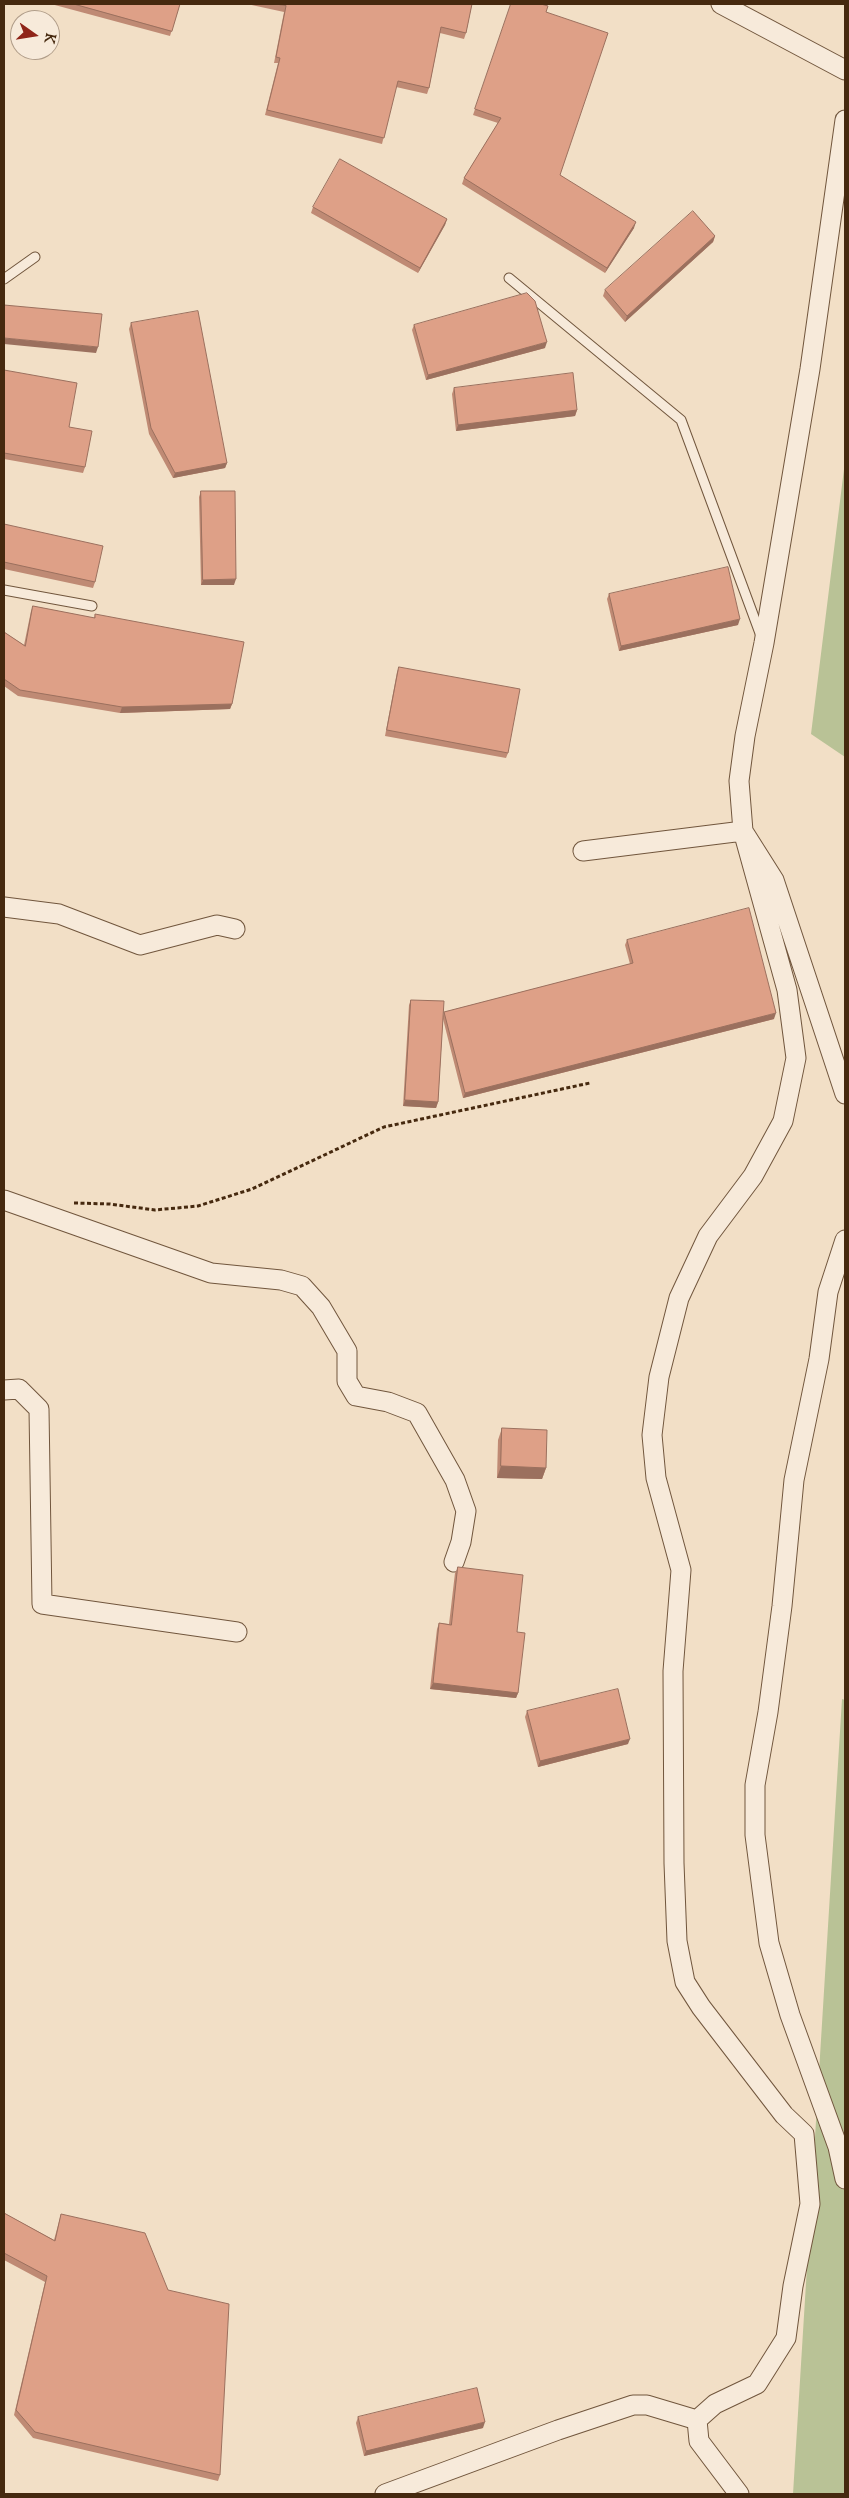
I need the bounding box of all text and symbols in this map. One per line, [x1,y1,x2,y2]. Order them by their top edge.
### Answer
north arrow [10,10,60,60]
text: K [38,31,60,45]

